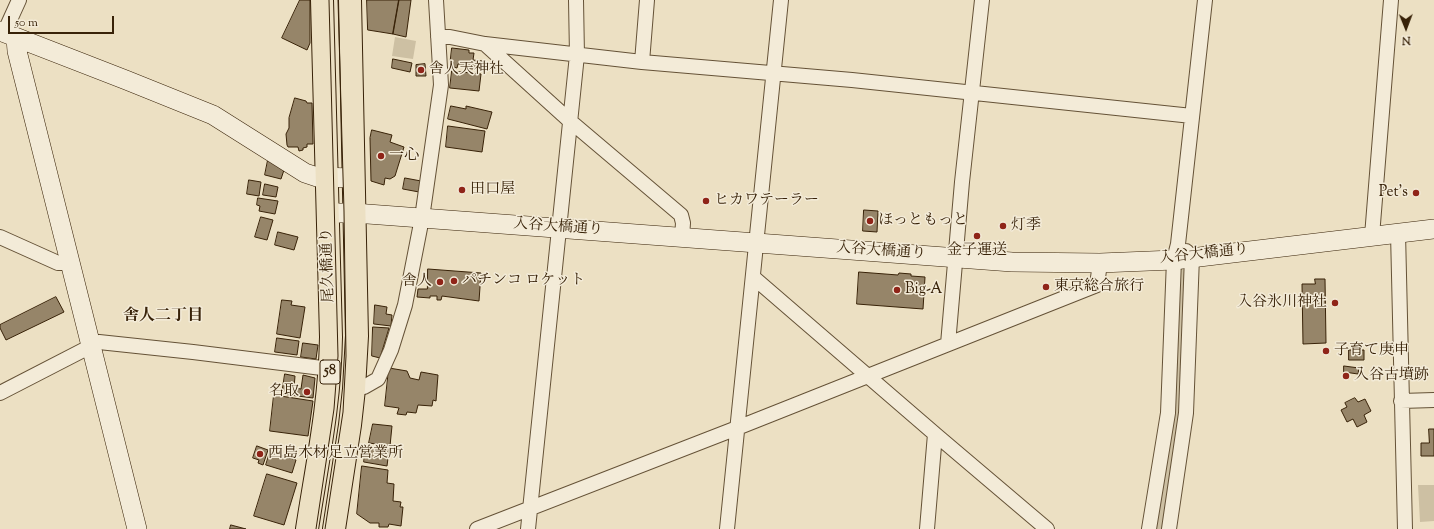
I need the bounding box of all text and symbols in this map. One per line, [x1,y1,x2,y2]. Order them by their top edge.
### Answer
scale bar [10,8,116,34]
north arrow [1386,8,1426,48]
text: 50 m [15,14,38,32]
text: N [1402,32,1411,48]
place label: 舎人天神社 [429,61,504,79]
marker: 舎人天神社 [416,65,426,75]
place label: 一心 [389,147,419,165]
marker: 一心 [376,151,386,161]
place label: 田口屋 [470,181,515,199]
place label: Pet’s [1379,184,1408,202]
marker: 田口屋 [457,185,467,195]
marker: Pet’s [1411,188,1421,198]
place label: ヒカワテーラー [714,192,819,210]
marker: ヒカワテーラー [701,196,711,206]
place label: ほっともっと [878,212,968,230]
street label: 入谷大橋通り [512,216,604,240]
marker: ほっともっと [865,216,875,226]
place label: 灯季 [1011,217,1041,235]
marker: 灯季 [998,221,1008,231]
street label: 尾久橋通り [319,227,339,303]
marker: 金子運送 [972,231,982,241]
street label: 入谷大橋通り [835,240,927,264]
street label: 入谷大橋通り [1158,241,1250,269]
place label: 金子運送 [947,242,1007,260]
place label: パチンコ ロケット [462,272,585,290]
place label: 舎人 [402,273,432,291]
marker: パチンコ ロケット [449,276,459,286]
marker: 舎人 [435,277,445,287]
place label: 東京総合旅行 [1054,278,1144,296]
place label: Big-A [905,281,942,299]
marker: 東京総合旅行 [1041,282,1051,292]
marker: Big-A [892,285,902,295]
place label: 入谷氷川神社 [1237,294,1327,312]
marker: 入谷氷川神社 [1330,298,1340,308]
district label: 舎人二丁目 [123,307,203,327]
place label: 子育て庚申 [1334,342,1409,360]
marker: 子育て庚申 [1321,346,1331,356]
road number: 58 [320,360,340,384]
place label: 入谷古墳跡 [1354,367,1429,385]
marker: 入谷古墳跡 [1341,371,1351,381]
place label: 名取 [269,383,299,401]
marker: 名取 [302,387,312,397]
place label: 西島木材足立営業所 [268,445,403,463]
marker: 西島木材足立営業所 [255,449,265,459]

